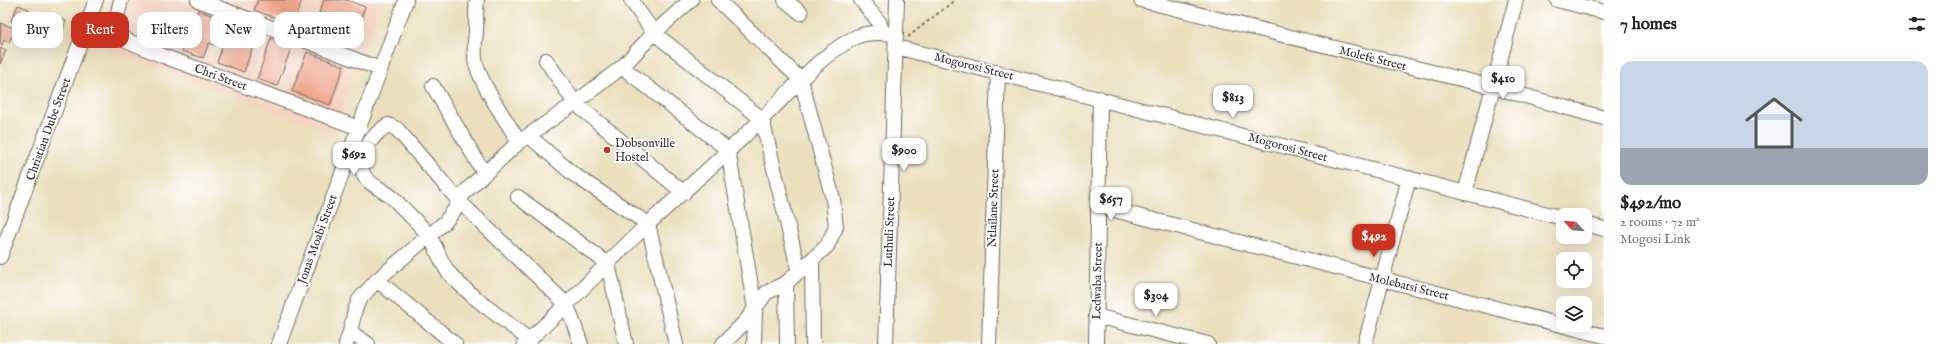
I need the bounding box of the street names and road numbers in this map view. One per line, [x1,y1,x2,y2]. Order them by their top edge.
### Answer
street label: Molefe Street [1338,43,1408,74]
street label: Mogorosi Street [933,49,1015,84]
street label: Chri Street [192,61,249,94]
street label: Christian Dube Street [23,76,74,183]
street label: Mogorosi Street [1247,130,1329,165]
street label: Ntlailane Street [985,168,1002,248]
street label: Jonas Moabi Street [294,192,342,288]
street label: Luthuli Street [881,197,898,267]
street label: Ledwaba Street [1089,242,1106,320]
street label: Molebatsi Street [1367,269,1450,304]

